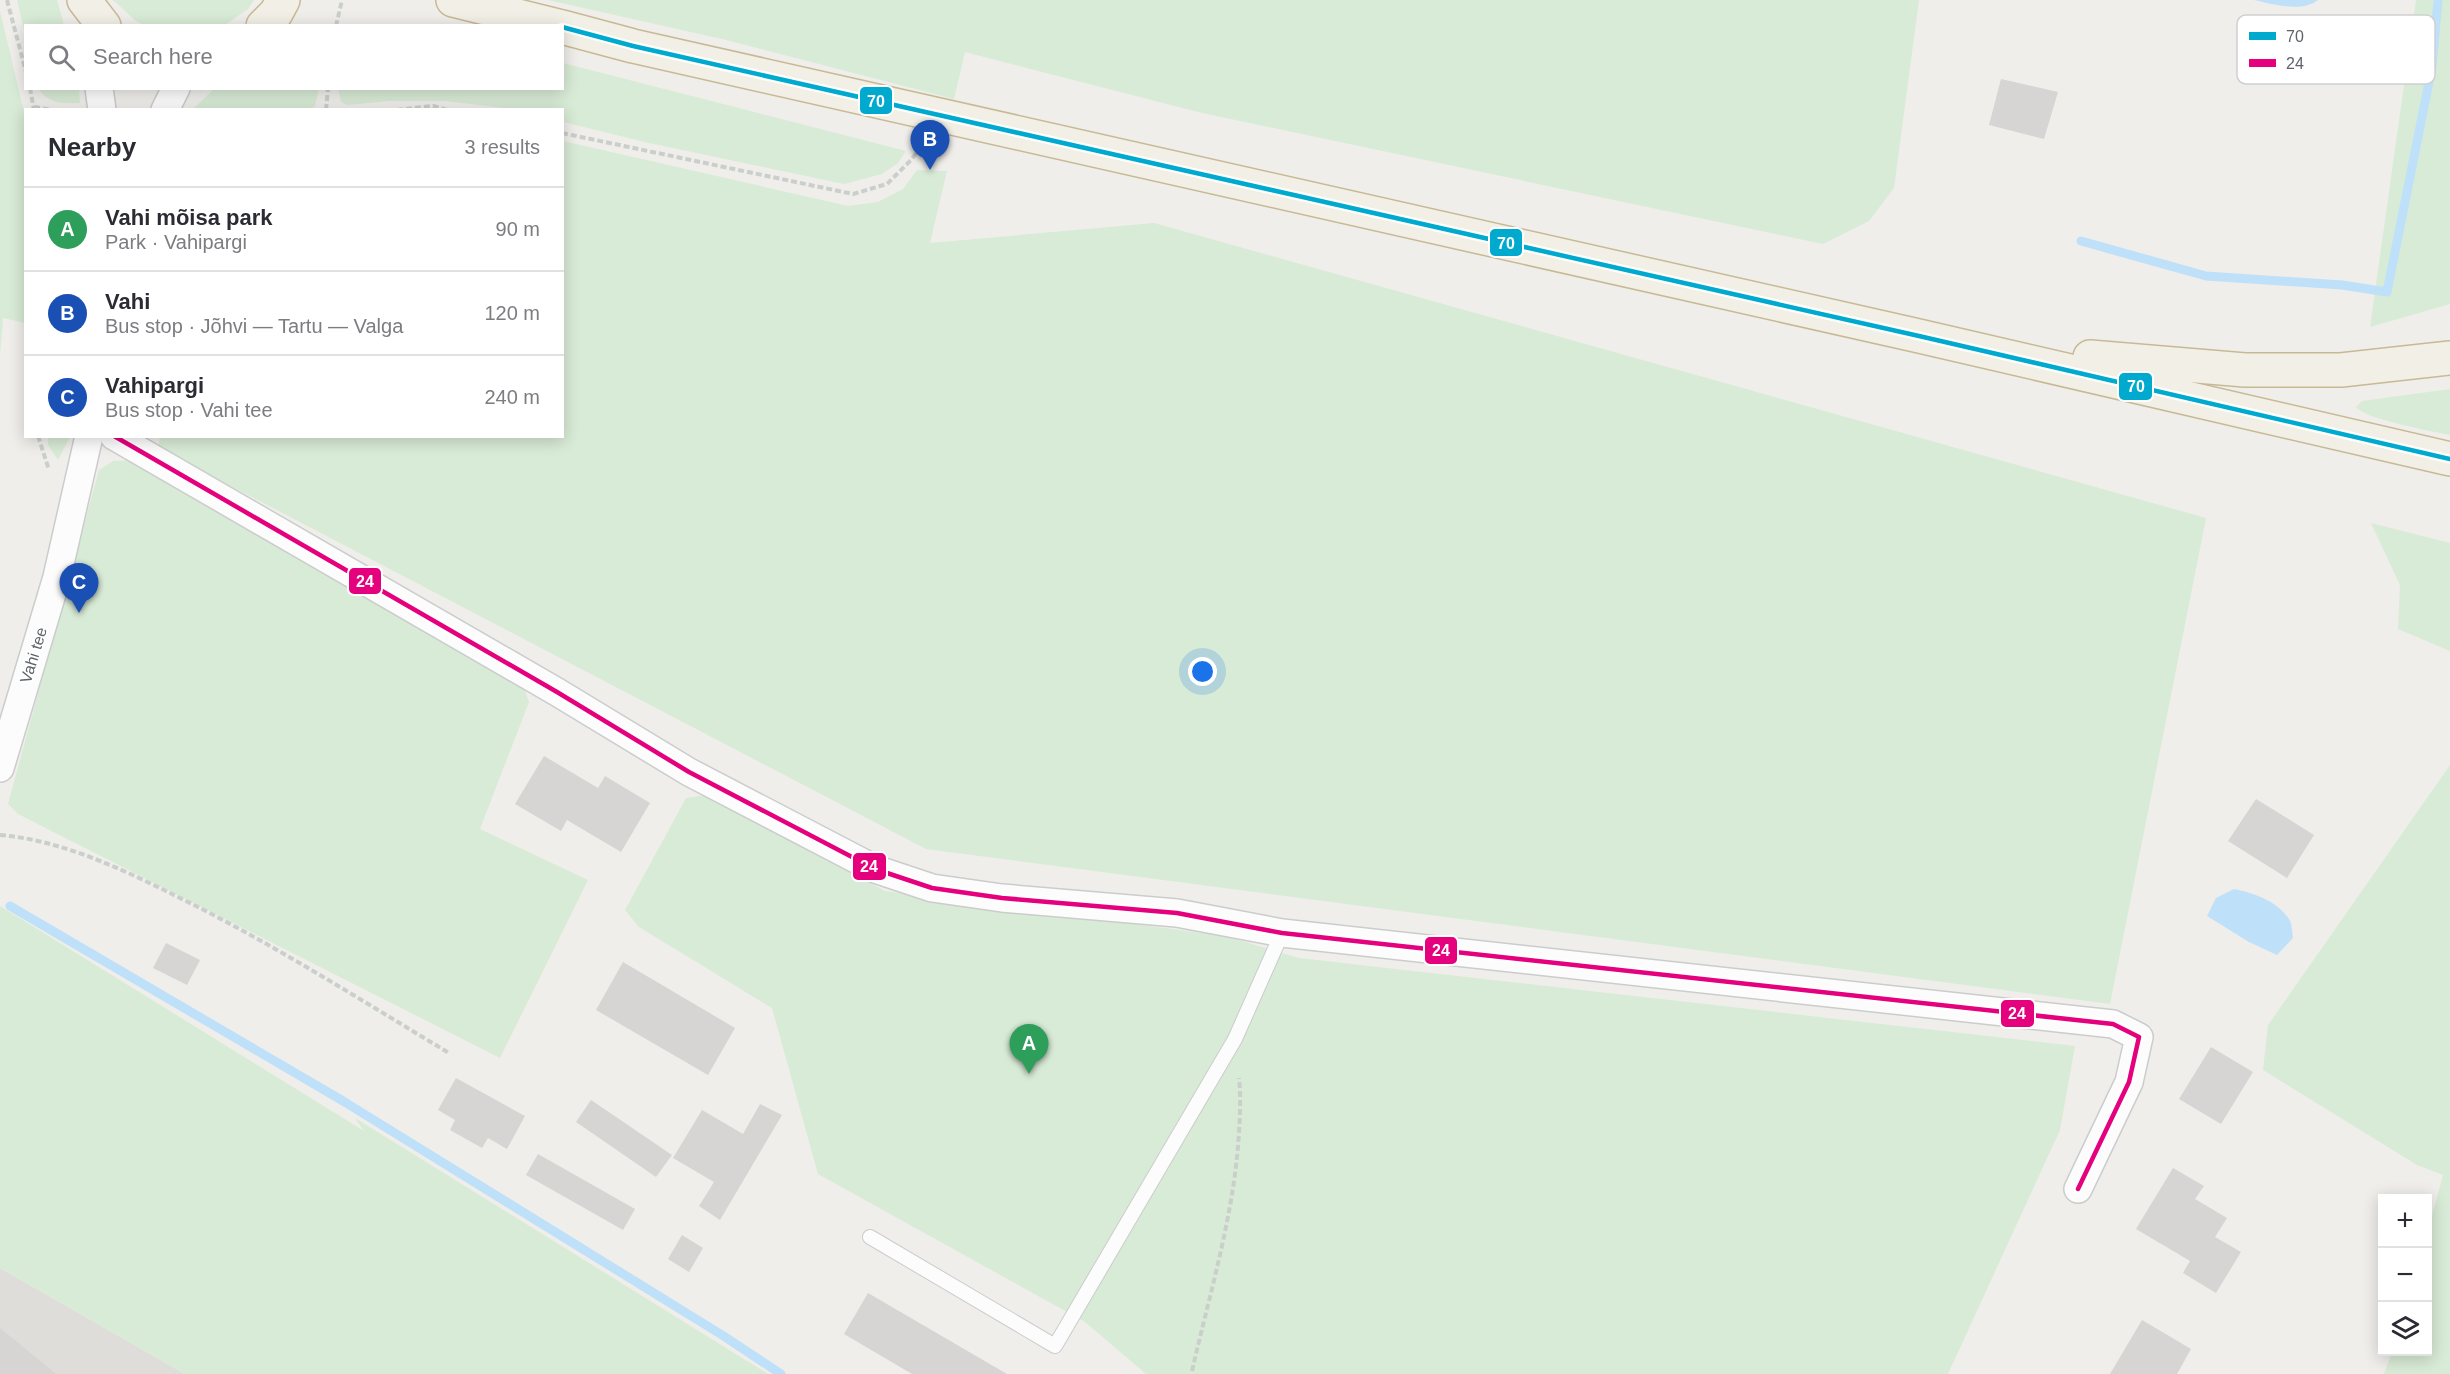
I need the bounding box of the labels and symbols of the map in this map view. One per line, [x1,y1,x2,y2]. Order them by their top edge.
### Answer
legend [2237,15,2435,84]
text: 70 [2286,28,2304,45]
text: 24 [2286,55,2304,72]
line badge: 70 [859,86,893,115]
text: 70 [867,93,885,110]
pin: B [910,120,950,170]
line badge: 70 [1489,228,1523,257]
text: 70 [1497,235,1515,252]
line badge: 70 [2118,372,2153,401]
text: 70 [2127,378,2145,395]
pin: C [60,564,98,613]
line badge: 24 [348,567,382,595]
text: 24 [356,573,374,590]
street label: Vahi tee [17,625,50,685]
your location [1188,657,1217,686]
line badge: 24 [852,852,887,881]
text: 24 [860,858,878,875]
line badge: 24 [1424,936,1458,965]
text: 24 [1432,942,1450,959]
line badge: 24 [2000,999,2035,1028]
text: 24 [2008,1005,2026,1022]
pin: A [1010,1024,1048,1074]

